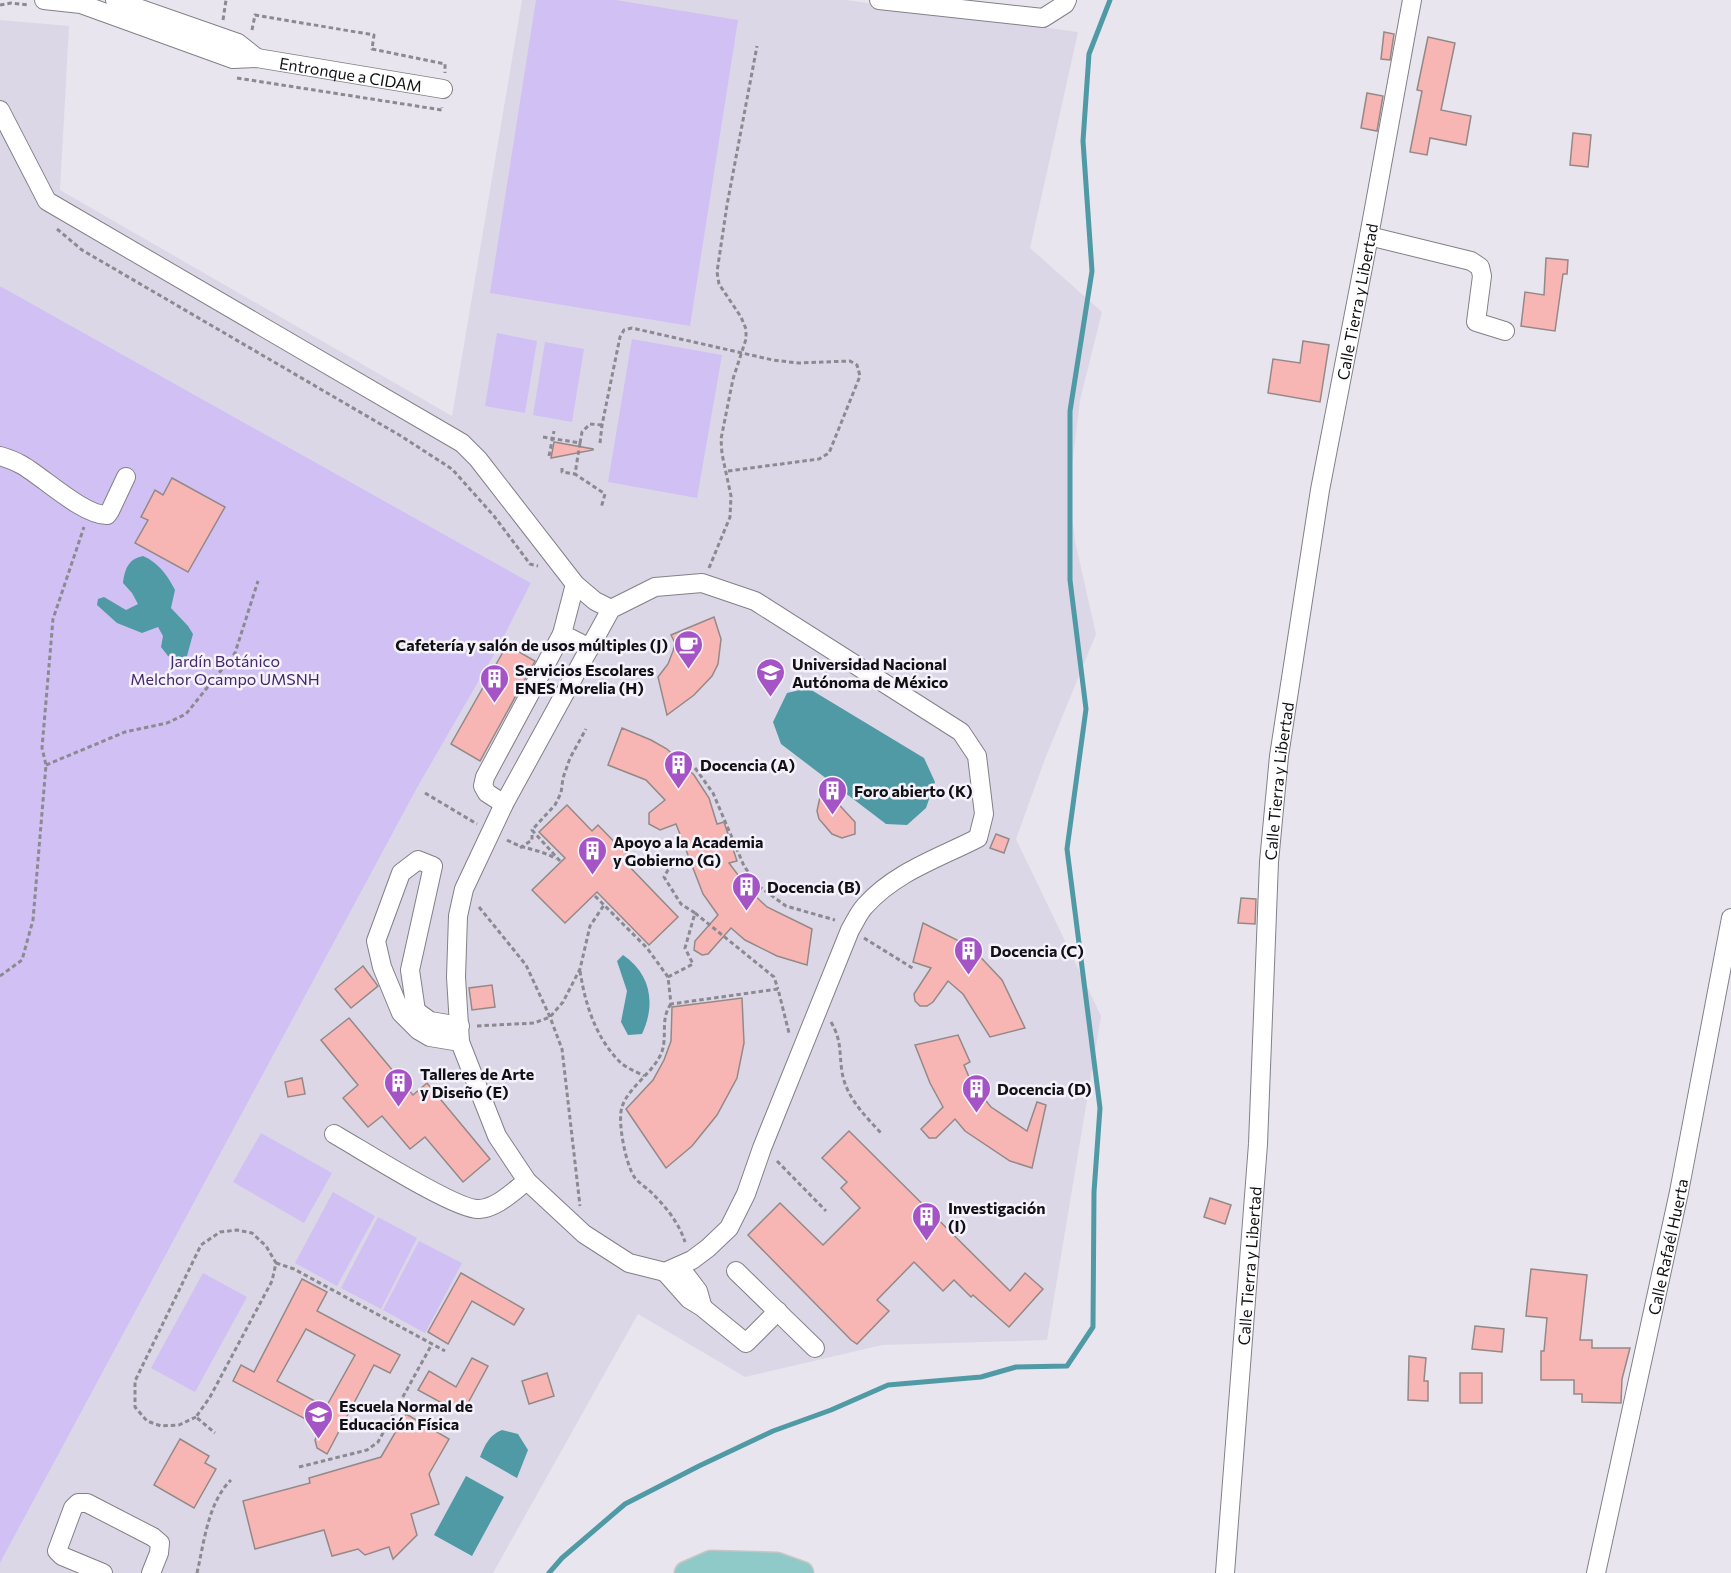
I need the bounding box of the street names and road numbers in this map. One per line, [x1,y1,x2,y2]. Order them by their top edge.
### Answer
street label: Entronque a CIDAM [278,52,424,95]
street label: Calle Tierra y Libertad [1332,222,1381,381]
street label: Calle Tierra y Libertad [1260,701,1297,861]
street label: Calle Rafaél Huerta [1643,1177,1691,1317]
street label: Calle Tierra y Libertad [1233,1186,1264,1346]

